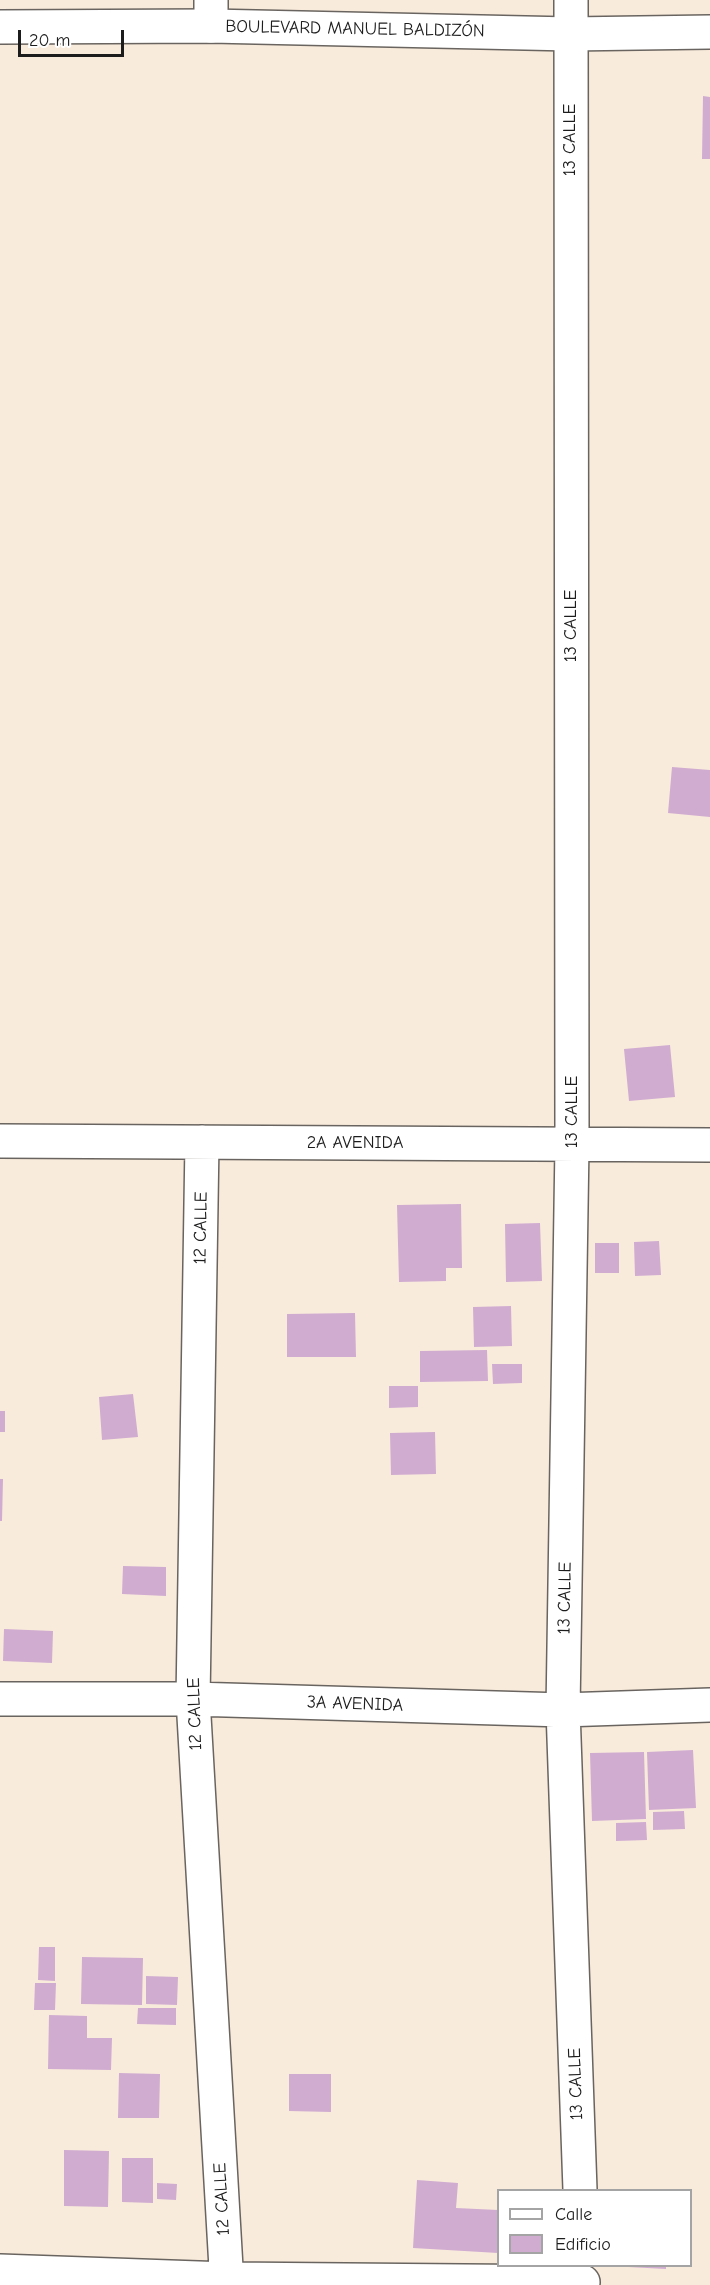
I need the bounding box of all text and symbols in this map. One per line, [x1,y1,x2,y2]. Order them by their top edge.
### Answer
street label: BOULEVARD MANUEL BALDIZÓN [225,16,485,42]
scale bar [21,18,128,56]
text: 20 m [29,30,70,51]
street label: 13 CALLE [559,104,581,176]
street label: 13 CALLE [560,590,582,662]
street label: 13 CALLE [561,1076,583,1148]
street label: 2A AVENIDA [307,1132,403,1154]
street label: 12 CALLE [190,1191,212,1265]
street label: 13 CALLE [554,1562,576,1634]
street label: 12 CALLE [183,1677,207,1751]
street label: 3A AVENIDA [306,1692,404,1716]
street label: 13 CALLE [564,2047,588,2121]
street label: 12 CALLE [209,2162,235,2236]
legend [497,2189,692,2267]
text: Calle [555,2204,592,2225]
text: Edificio [555,2234,611,2255]

